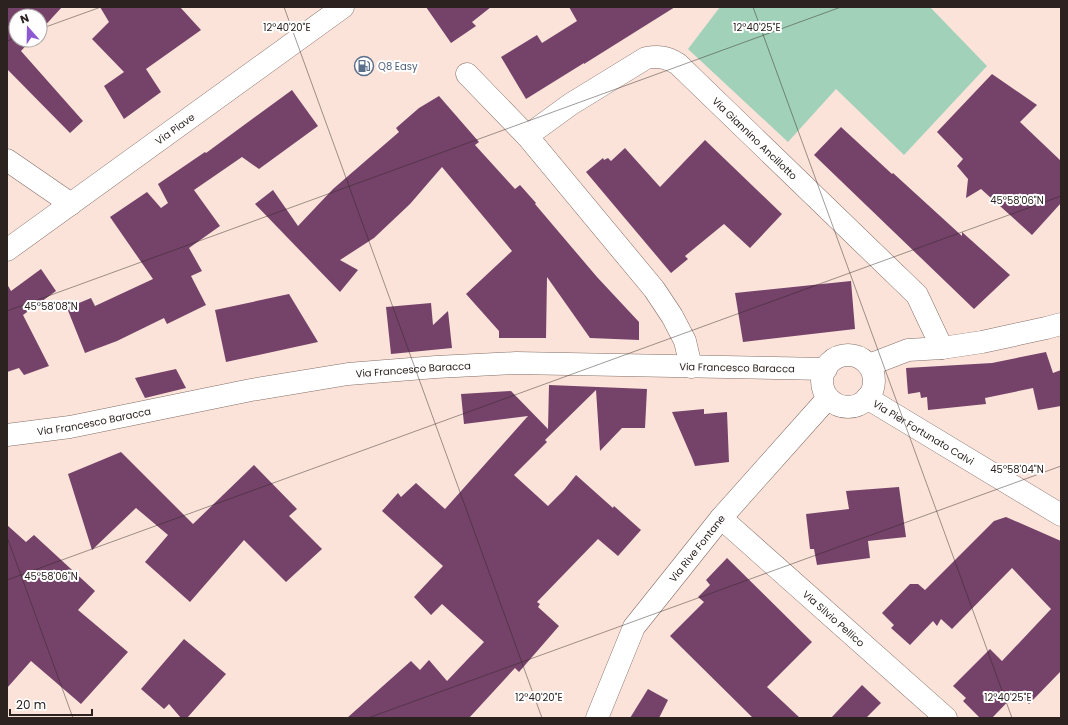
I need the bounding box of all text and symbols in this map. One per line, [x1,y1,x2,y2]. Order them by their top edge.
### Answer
north arrow [8,8,48,48]
text: N [18,10,31,28]
text: 12°40'20"E [263,20,311,35]
text: 12°40'25"E [733,20,781,35]
fuel station icon: Q8 Easy [353,55,375,77]
place label: Q8 Easy [378,59,418,74]
street label: Via Giannino Ancillotto [709,94,801,183]
street label: Via Piave [152,109,198,148]
text: 45°58'06"N [990,193,1044,208]
text: 45°58'08"N [24,299,78,314]
street label: Via Francesco Baracca [355,358,471,381]
street label: Via Francesco Baracca [679,359,795,376]
street label: Via Pier Fortunato Calvi [870,396,977,468]
street label: Via Francesco Baracca [36,403,152,439]
text: 45°58'04"N [990,462,1044,477]
street label: Via Rive Fontane [665,511,728,585]
text: 45°58'06"N [24,569,78,584]
street label: Via Silvio Pellico [800,587,868,650]
text: 12°40'20"E [515,690,563,705]
text: 12°40'25"E [984,690,1032,705]
scale bar [10,691,92,717]
text: 20 m [16,696,46,713]

